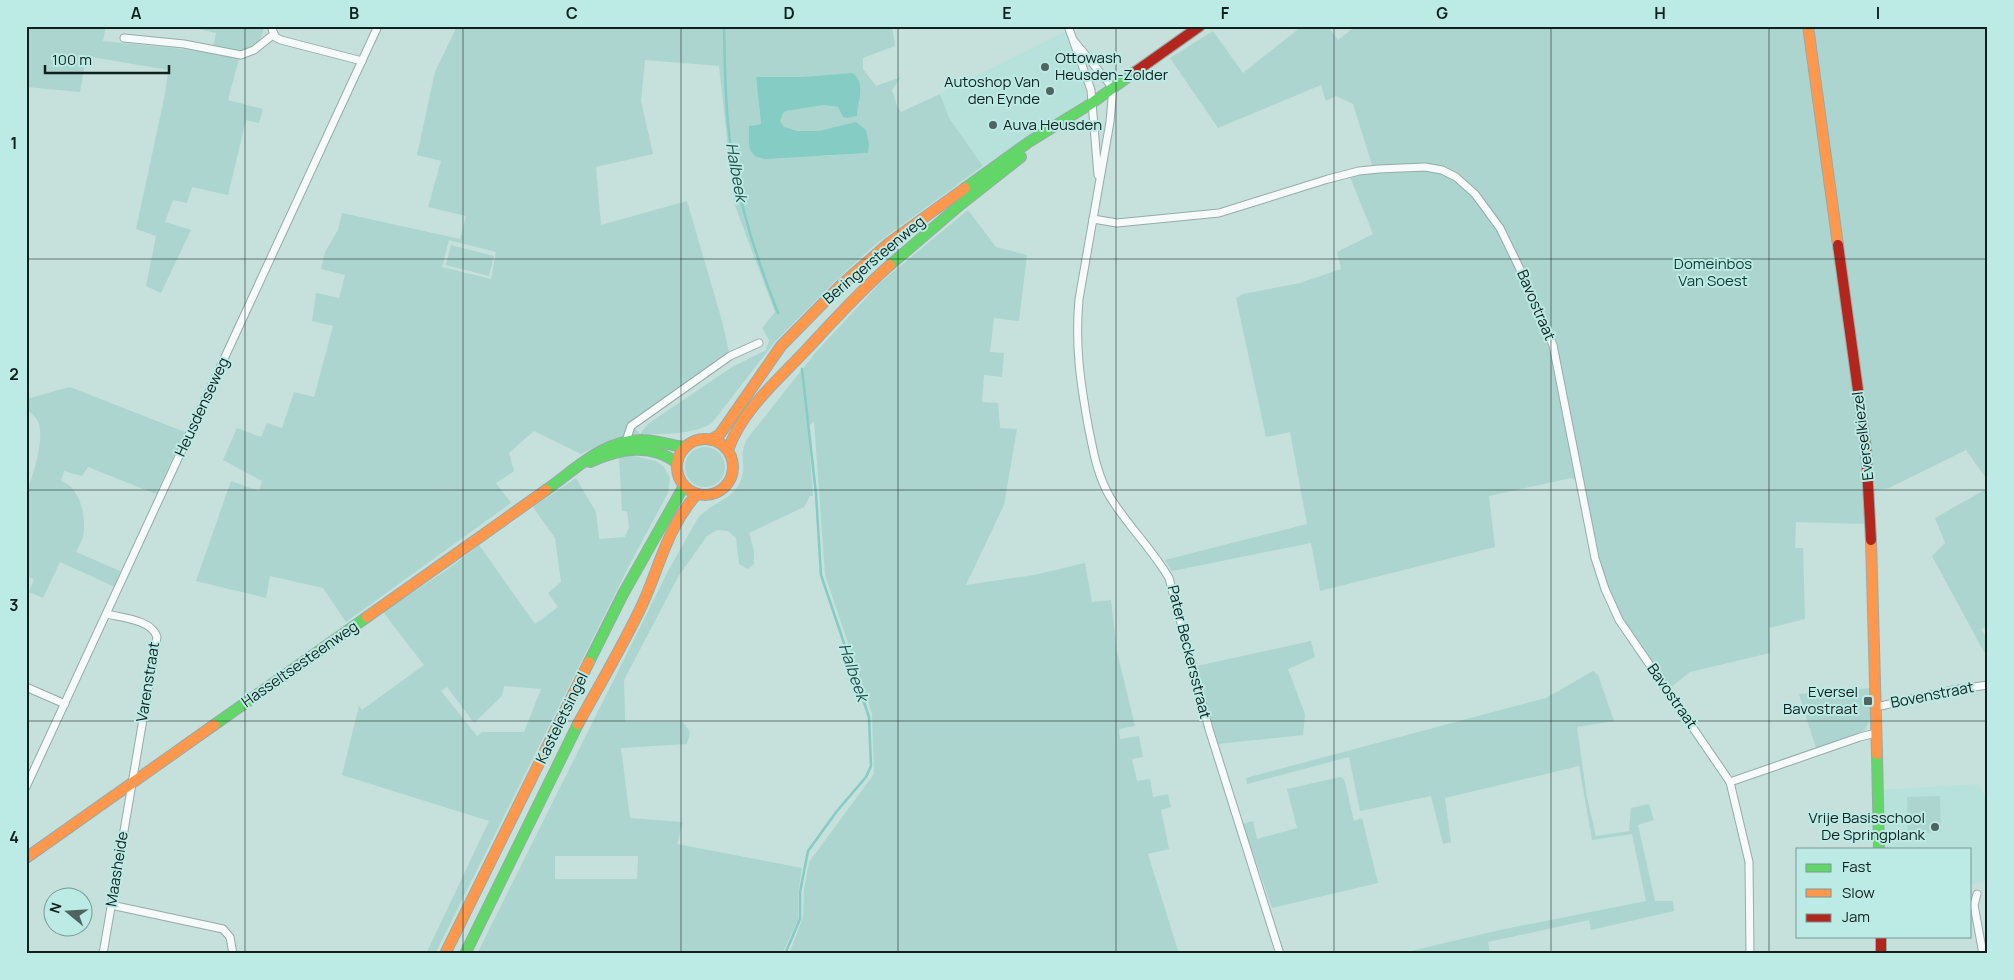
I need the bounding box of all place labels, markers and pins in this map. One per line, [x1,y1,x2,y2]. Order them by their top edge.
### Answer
place label: Ottowash Heusden-Zolder [1055,47,1169,85]
marker: Ottowash Heusden-Zolder [1039,61,1051,73]
place label: Autoshop Van den Eynde [944,71,1040,109]
marker: Autoshop Van den Eynde [1044,85,1056,97]
place label: Auva Heusden [1003,114,1102,135]
marker: Auva Heusden [987,119,999,131]
place label: Eversel Bavostraat [1783,681,1858,719]
marker: Eversel Bavostraat [1862,695,1874,707]
place label: Vrije Basisschool De Springplank [1808,807,1926,845]
marker: Vrije Basisschool De Springplank [1929,821,1941,833]

